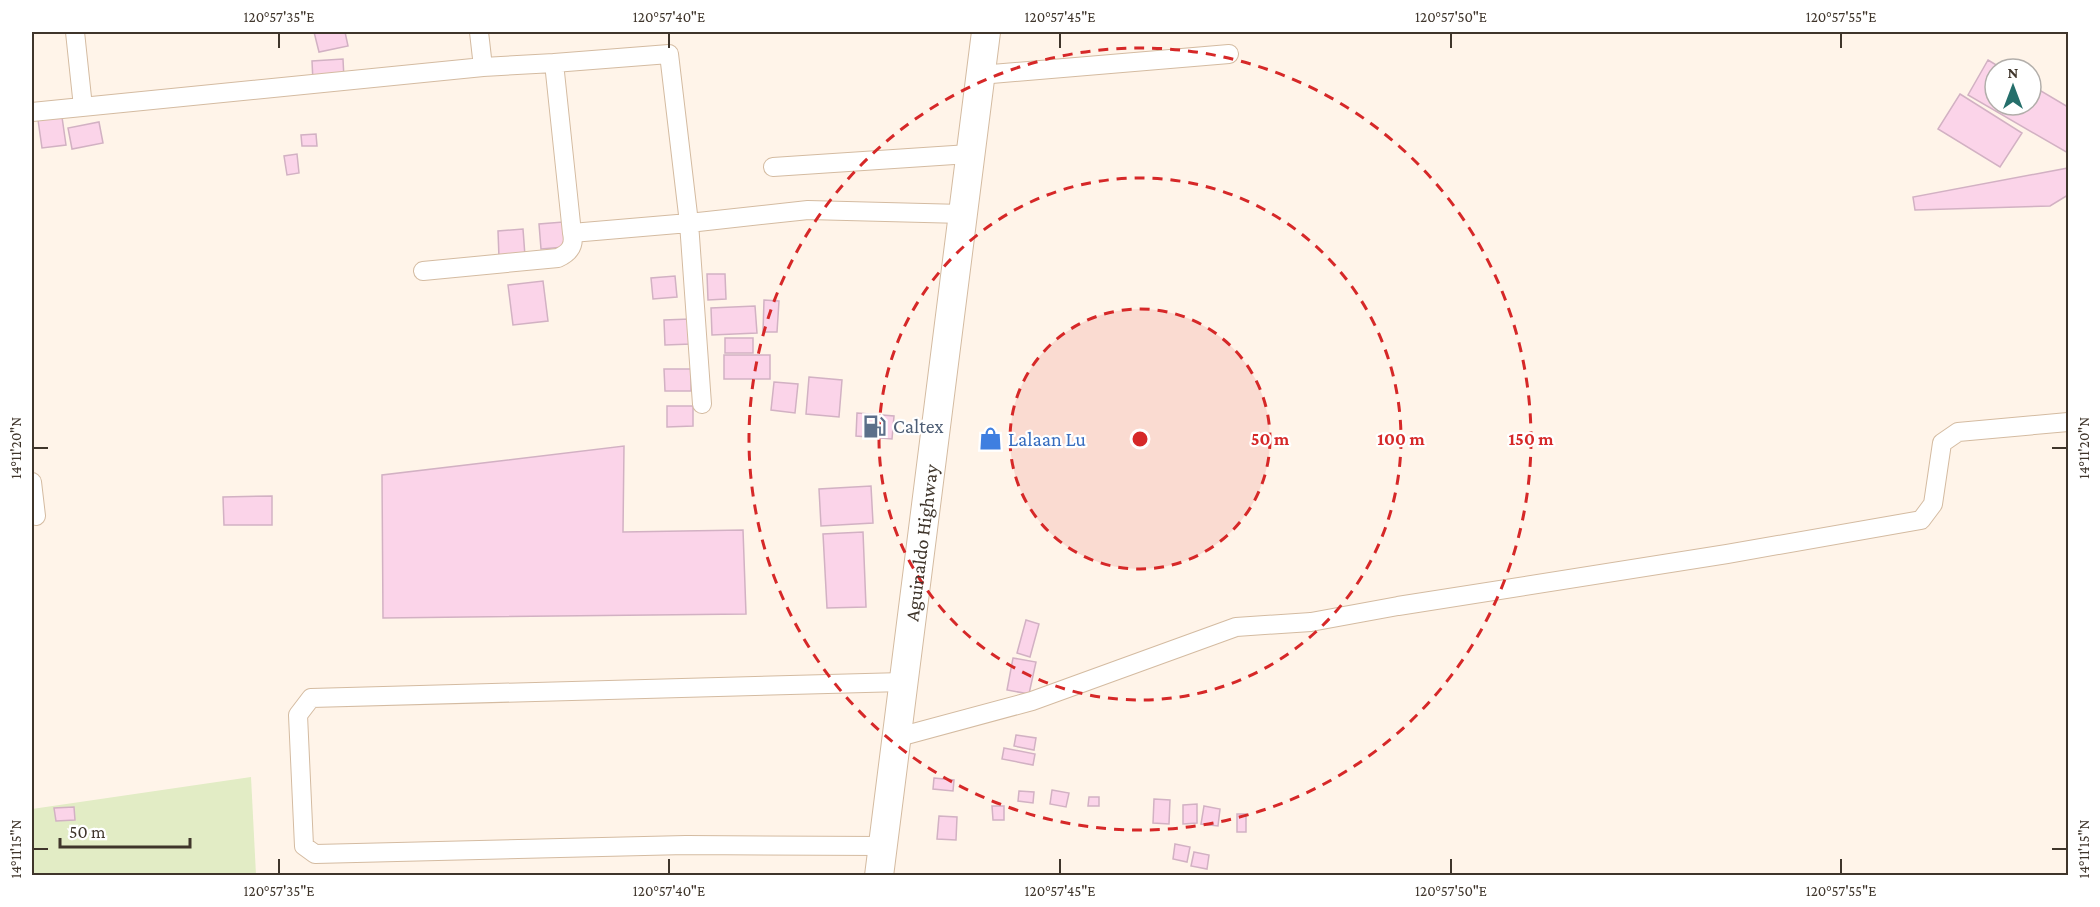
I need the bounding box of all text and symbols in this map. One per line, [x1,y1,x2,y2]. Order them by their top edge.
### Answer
text: 120°57'35"E [244,9,314,25]
text: 120°57'40"E [633,9,705,25]
text: 120°57'45"E [1025,9,1095,25]
text: 120°57'50"E [1415,9,1487,25]
text: 120°57'55"E [1806,9,1876,25]
north arrow [1983,57,2043,117]
text: N [2008,64,2019,81]
fuel station icon: Caltex [862,413,888,439]
place label: Caltex [893,415,944,437]
text: 14°11'20"N [8,417,24,479]
text: 14°11'20"N [2076,417,2092,479]
shop icon: Lalaan Lu [977,426,1003,452]
place label: Lalaan Lu [1008,428,1086,450]
centre of rings [1130,429,1150,449]
text: 50 m [1251,429,1290,449]
text: 100 m [1377,429,1425,449]
text: 150 m [1508,429,1554,449]
street label: Aguinaldo Highway [900,462,943,622]
scale bar [60,811,190,849]
text: 14°11'15"N [8,819,24,878]
text: 14°11'15"N [2076,819,2092,878]
text: 50 m [69,822,106,842]
text: 120°57'35"E [244,883,314,899]
text: 120°57'40"E [633,883,705,899]
text: 120°57'45"E [1025,883,1095,899]
text: 120°57'50"E [1415,883,1487,899]
text: 120°57'55"E [1806,883,1876,899]

